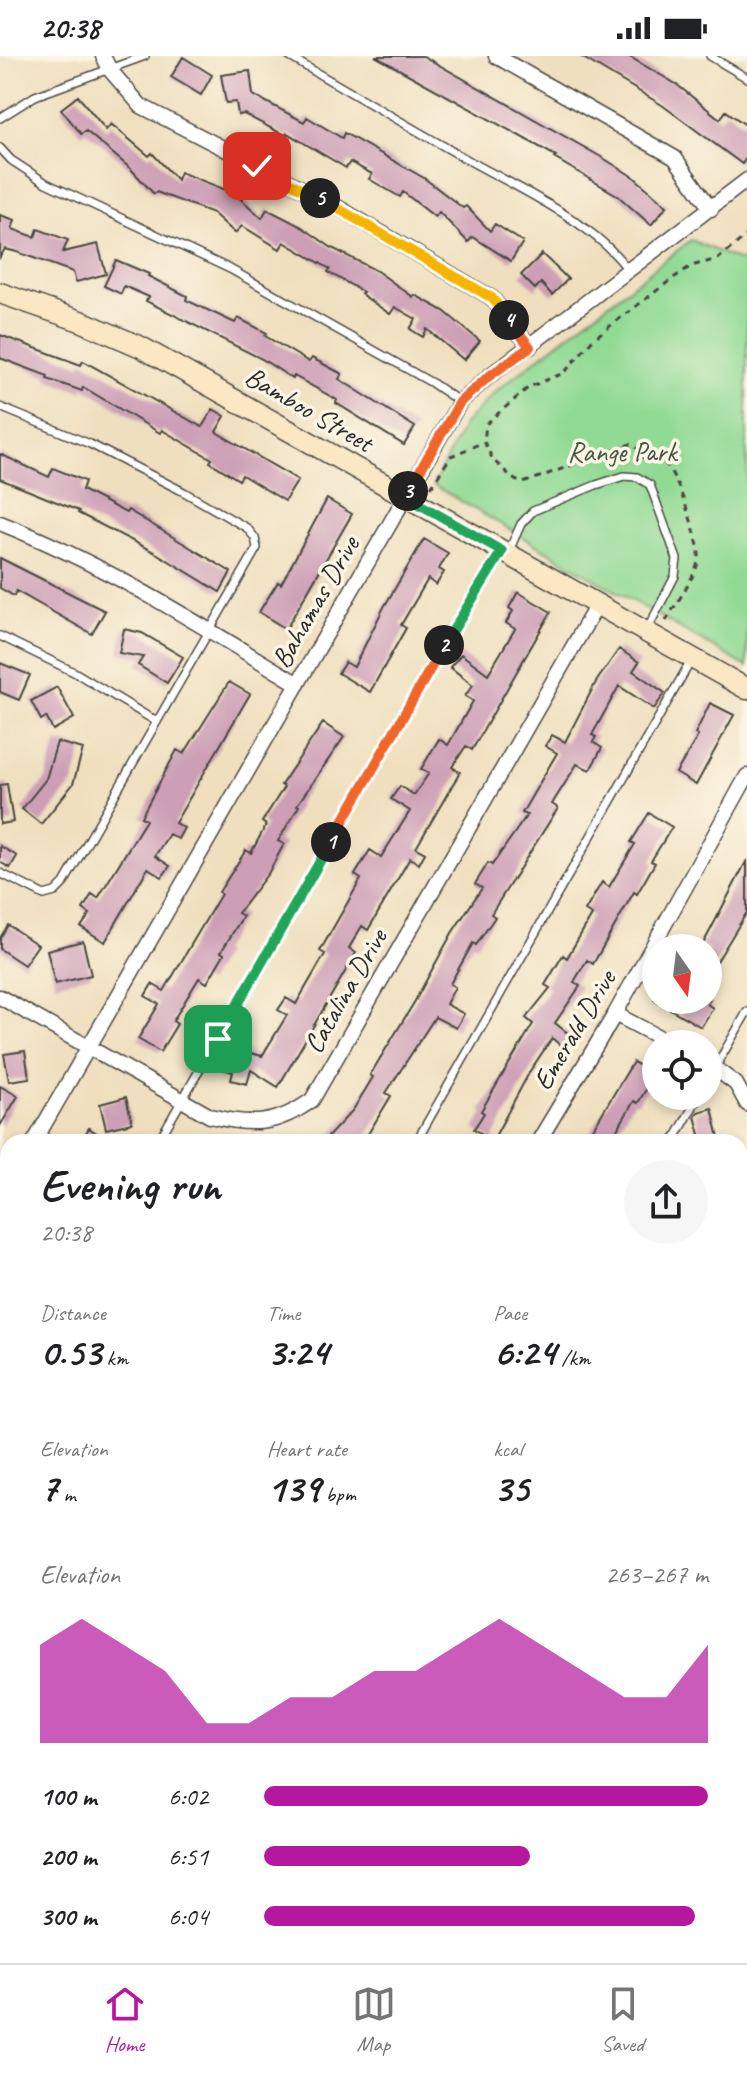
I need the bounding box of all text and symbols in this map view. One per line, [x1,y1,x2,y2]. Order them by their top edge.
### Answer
text: 20:38 [40,9,100,47]
pin [223,132,291,200]
icon: check [235,144,279,188]
pin: 5 [300,178,340,218]
text: 5 [315,184,325,212]
pin: 4 [489,300,529,340]
text: 4 [504,306,514,334]
street label: Bamboo Street [239,358,381,461]
park label: Range Park [567,434,679,469]
pin: 3 [388,471,428,511]
text: 3 [403,477,413,505]
street label: Bahamas Drive [263,528,368,674]
pin: 2 [424,625,464,665]
text: 2 [439,631,449,659]
pin: 1 [311,822,351,862]
text: 1 [326,828,336,856]
street label: Catalina Drive [295,921,396,1059]
north arrow [642,934,722,1014]
map controls [642,934,722,1110]
street label: Emerald Drive [525,962,624,1096]
pin [184,1005,252,1073]
icon: arrive [196,1017,240,1061]
button: locate [642,1030,722,1110]
text: Evening run [40,1158,220,1213]
button: share [624,1160,708,1244]
text: 20:38 [40,1216,92,1249]
text: Distance [40,1299,106,1327]
text: Time [267,1299,300,1327]
text: Pace [493,1299,527,1327]
text: 0.53 [40,1327,101,1377]
text: 3:24 [267,1327,329,1377]
text: 6:24 [493,1327,556,1377]
text: km [101,1344,128,1372]
text: /km [556,1344,590,1372]
text: Elevation [40,1435,108,1463]
text: Heart rate [267,1435,347,1463]
text: kcal [493,1435,522,1463]
text: 7 [40,1463,58,1513]
text: 139 [267,1463,320,1513]
text: 35 [493,1463,529,1513]
text: m [58,1480,76,1508]
text: bpm [320,1480,356,1508]
text: Elevation [40,1558,120,1591]
text: 263–267 m [605,1558,708,1591]
text: 100 m [40,1780,96,1813]
text: 6:02 [168,1780,208,1813]
text: 200 m [40,1840,96,1873]
text: 6:51 [168,1840,208,1873]
text: 300 m [40,1900,96,1933]
text: 6:04 [168,1900,208,1933]
tab: Home [103,1982,147,2058]
tab: Map [352,1982,396,2058]
tab: Saved [601,1982,645,2058]

